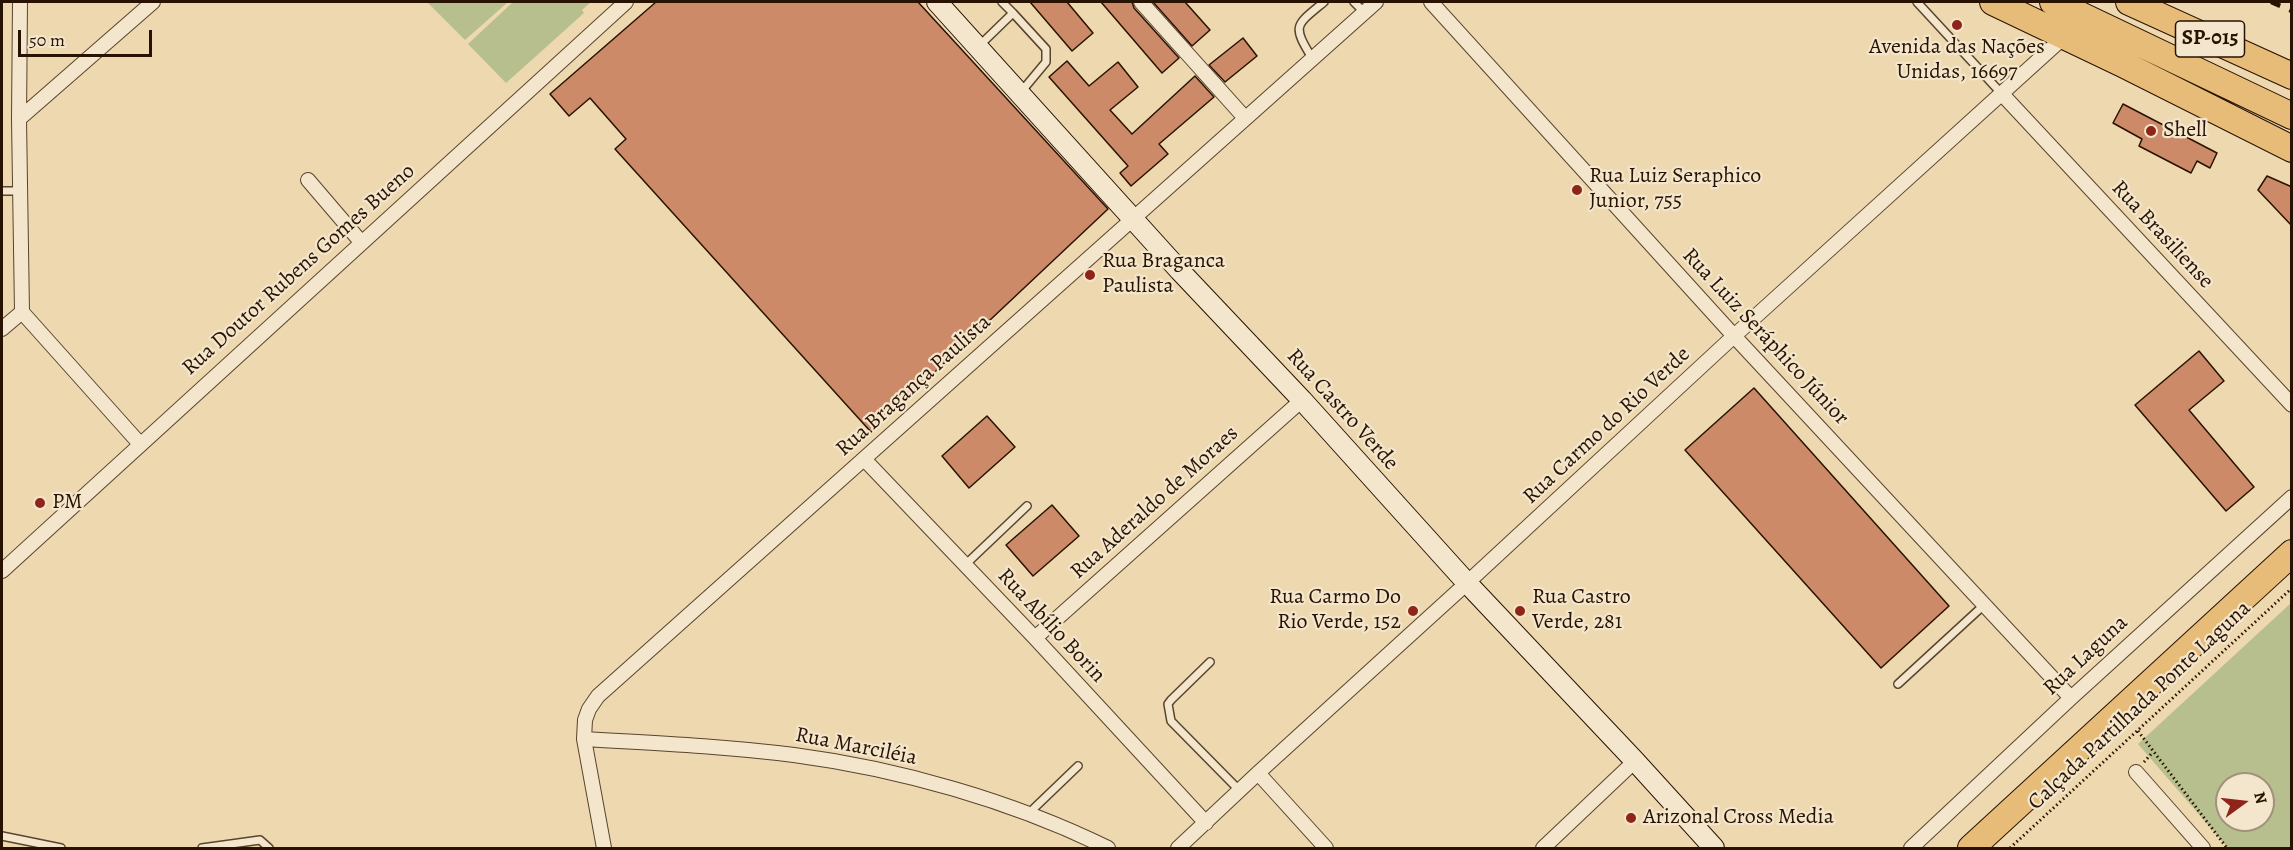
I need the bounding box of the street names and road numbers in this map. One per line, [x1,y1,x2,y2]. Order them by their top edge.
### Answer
road number: SP-015 [2176,21,2244,57]
street label: Rua Doutor Rubens Gomes Bueno [177,158,421,382]
street label: Rua Brasiliense [2105,176,2219,294]
street label: Rua Luiz Seráphico Júnior [1676,243,1854,431]
street label: Rua Bragança Paulista [831,310,997,462]
street label: Rua Carmo do Rio Verde [1518,342,1696,510]
street label: Rua Castro Verde [1281,344,1403,476]
street label: Rua Aderaldo de Moraes [1066,421,1244,585]
street label: Rua Abílio Borin [991,563,1111,689]
street label: Calçada Partilhada Ponte Laguna [2023,596,2257,816]
street label: Rua Laguna [2038,610,2134,702]
street label: Rua Marciléia [793,722,919,772]

